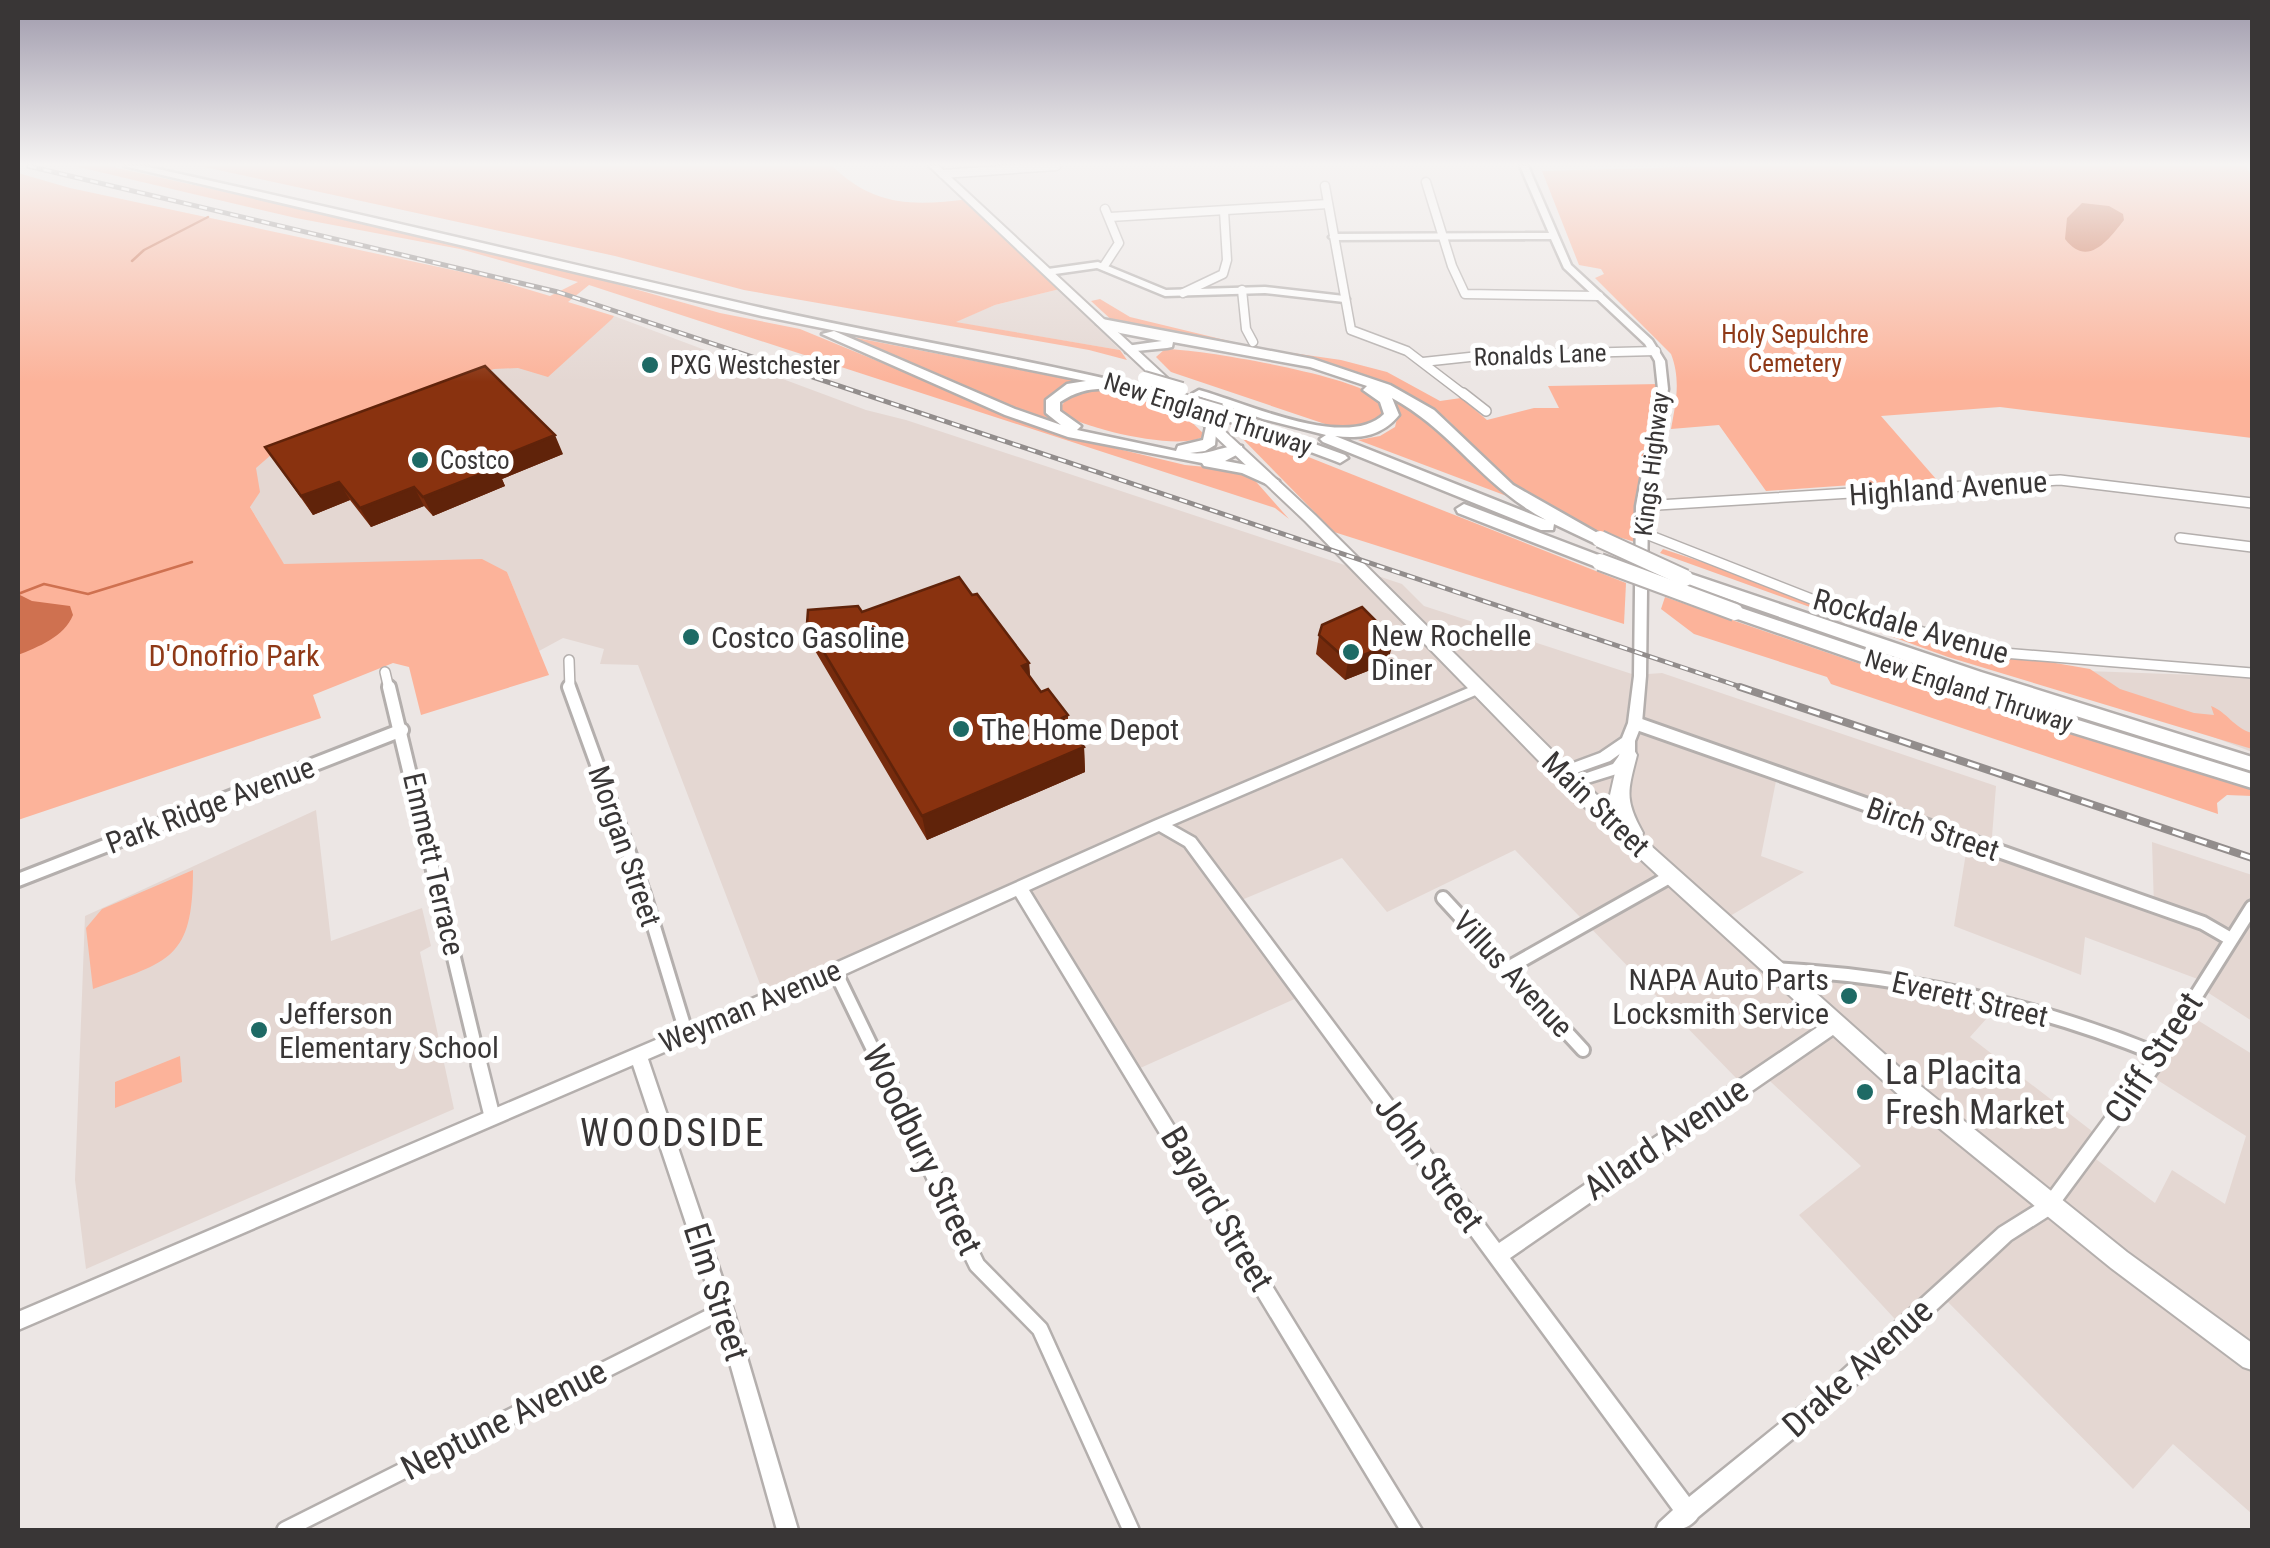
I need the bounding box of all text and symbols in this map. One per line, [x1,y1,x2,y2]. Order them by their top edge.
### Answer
park label: Holy Sepulchre Cemetery [1721,320,1869,378]
street label: Ronalds Lane [1473,338,1607,372]
place label: PXG Westchester [670,351,841,380]
marker: PXG Westchester [639,354,661,376]
street label: New England Thruway [1100,367,1316,461]
street label: Kings Highway [1629,390,1675,538]
place label: Costco [440,446,510,475]
marker: Costco [409,449,431,471]
street label: Highland Avenue [1848,464,2048,512]
street label: Rockdale Avenue [1809,581,2013,671]
place label: New Rochelle Diner [1371,618,1531,687]
place label: Costco Gasoline [711,620,905,655]
marker: Costco Gasoline [680,626,702,648]
park label: D'Onofrio Park [149,638,320,673]
marker: New Rochelle Diner [1340,641,1362,663]
street label: New England Thruway [1861,644,2077,738]
place label: The Home Depot [981,712,1179,747]
marker: The Home Depot [950,718,972,740]
street label: Main Street [1535,744,1657,864]
street label: Park Ridge Avenue [101,749,319,861]
street label: Morgan Street [581,761,669,931]
street label: Emmett Terrace [396,769,472,959]
street label: Birch Street [1862,790,2004,868]
street label: Villus Avenue [1446,904,1580,1044]
street label: Weyman Avenue [654,952,846,1060]
place label: NAPA Auto Parts Locksmith Service [1612,962,1829,1031]
street label: Everett Street [1889,964,2051,1034]
marker: NAPA Auto Parts Locksmith Service [1838,985,1860,1007]
street label: Cliff Street [2096,985,2212,1131]
place label: Jefferson Elementary School [279,996,499,1065]
marker: Jefferson Elementary School [248,1019,270,1041]
street label: Woodbury Street [854,1038,990,1262]
place label: La Placita Fresh Market [1885,1052,2065,1133]
street label: Allard Avenue [1576,1069,1756,1209]
marker: La Placita Fresh Market [1854,1081,1876,1103]
street label: John Street [1366,1088,1492,1240]
district label: WOODSIDE [580,1111,766,1155]
street label: Bayard Street [1152,1119,1282,1299]
street label: Elm Street [675,1218,757,1366]
street label: Drake Avenue [1775,1290,1941,1446]
street label: Neptune Avenue [395,1351,613,1489]

